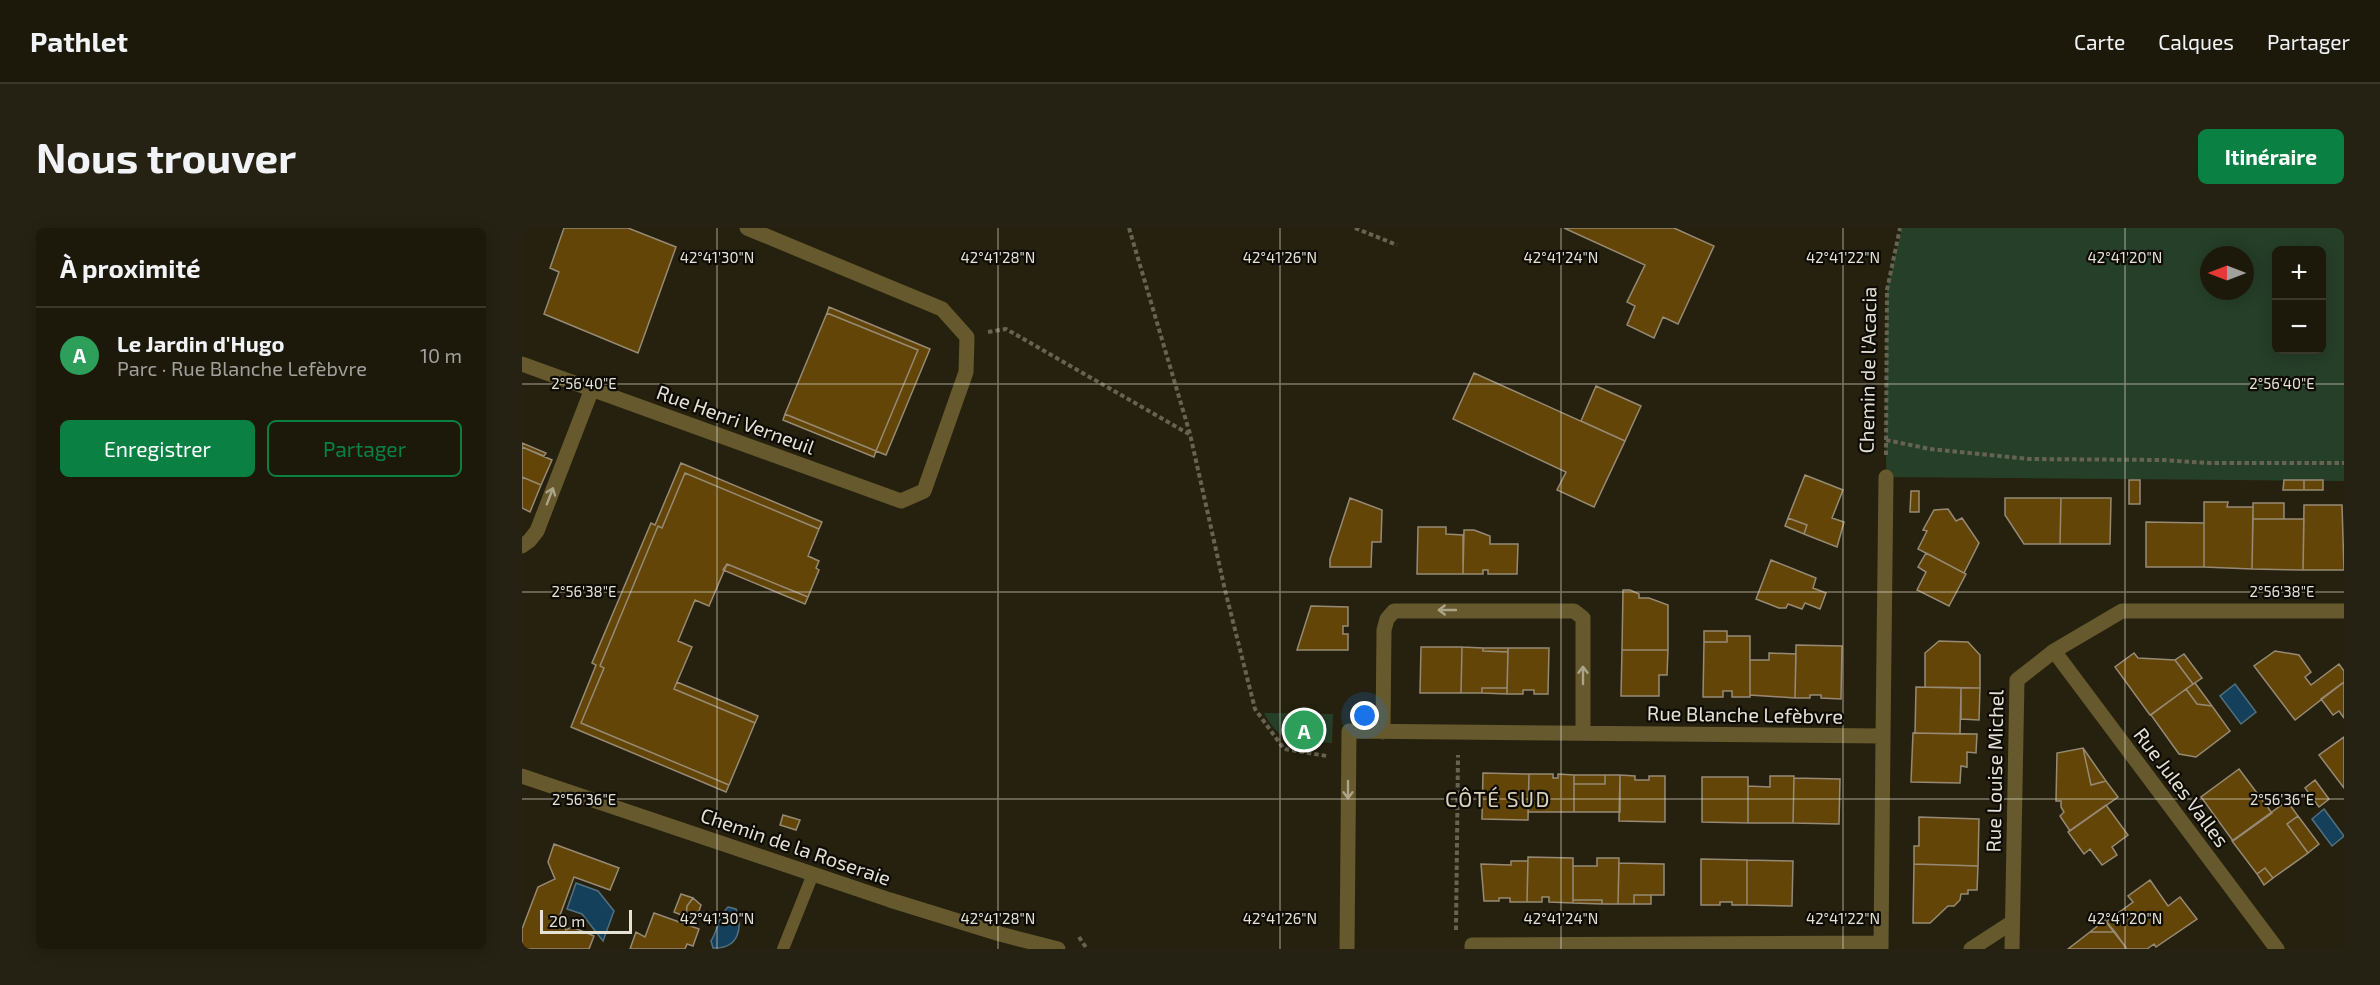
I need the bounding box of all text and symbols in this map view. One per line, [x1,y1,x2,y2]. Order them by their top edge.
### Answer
text: Pathlet [30,24,128,58]
text: Carte [2074,29,2125,54]
text: Calques [2158,29,2234,54]
text: Partager [2267,29,2350,54]
button: Itinéraire [2198,129,2344,184]
text: Nous trouver [36,131,296,181]
north arrow [2200,246,2254,300]
map controls [2272,246,2326,354]
button: + [2272,246,2326,300]
text: 42°41'30"N [680,248,754,266]
text: 42°41'28"N [961,248,1035,266]
text: 42°41'26"N [1243,248,1317,266]
text: 42°41'24"N [1524,248,1598,266]
text: 42°41'22"N [1806,248,1880,266]
text: 42°41'20"N [2088,248,2162,266]
text: À proximité [60,252,201,283]
street label: Chemin de l'Acacia [1854,286,1880,454]
button: − [2272,300,2326,354]
text: Le Jardin d'Hugo [117,330,284,356]
text: A [73,343,86,367]
text: 10 m [420,343,462,367]
text: Parc · Rue Blanche Lefèbvre [117,356,367,380]
text: 2°56'40"E [551,374,617,392]
text: 2°56'40"E [2249,374,2315,392]
street label: Rue Henri Verneuil [654,379,818,459]
button: Enregistrer [60,420,255,477]
button: Partager [267,420,462,477]
one-way arrow [545,488,556,506]
text: 2°56'38"E [552,582,616,600]
text: 2°56'38"E [2250,582,2314,600]
one-way arrow [1438,604,1458,616]
one-way arrow [1577,665,1589,685]
street label: Rue Louise Michel [1981,689,2007,853]
street label: Rue Blanche Lefèbvre [1647,700,1843,728]
your location [1350,701,1379,730]
pin: A [1284,708,1324,752]
street label: Rue Jules Valles [2129,723,2235,851]
one-way arrow [1342,779,1354,799]
district label: CÔTÉ SUD [1445,786,1551,811]
text: 2°56'36"E [552,790,616,808]
text: 2°56'36"E [2250,790,2314,808]
street label: Chemin de la Roseraie [698,802,894,890]
scale bar [540,907,632,934]
text: 42°41'30"N [680,909,754,927]
text: 42°41'28"N [961,909,1035,927]
text: 42°41'26"N [1243,909,1317,927]
text: 42°41'24"N [1524,909,1598,927]
text: 42°41'22"N [1806,909,1880,927]
text: 42°41'20"N [2088,909,2162,927]
text: 20 m [549,911,585,930]

